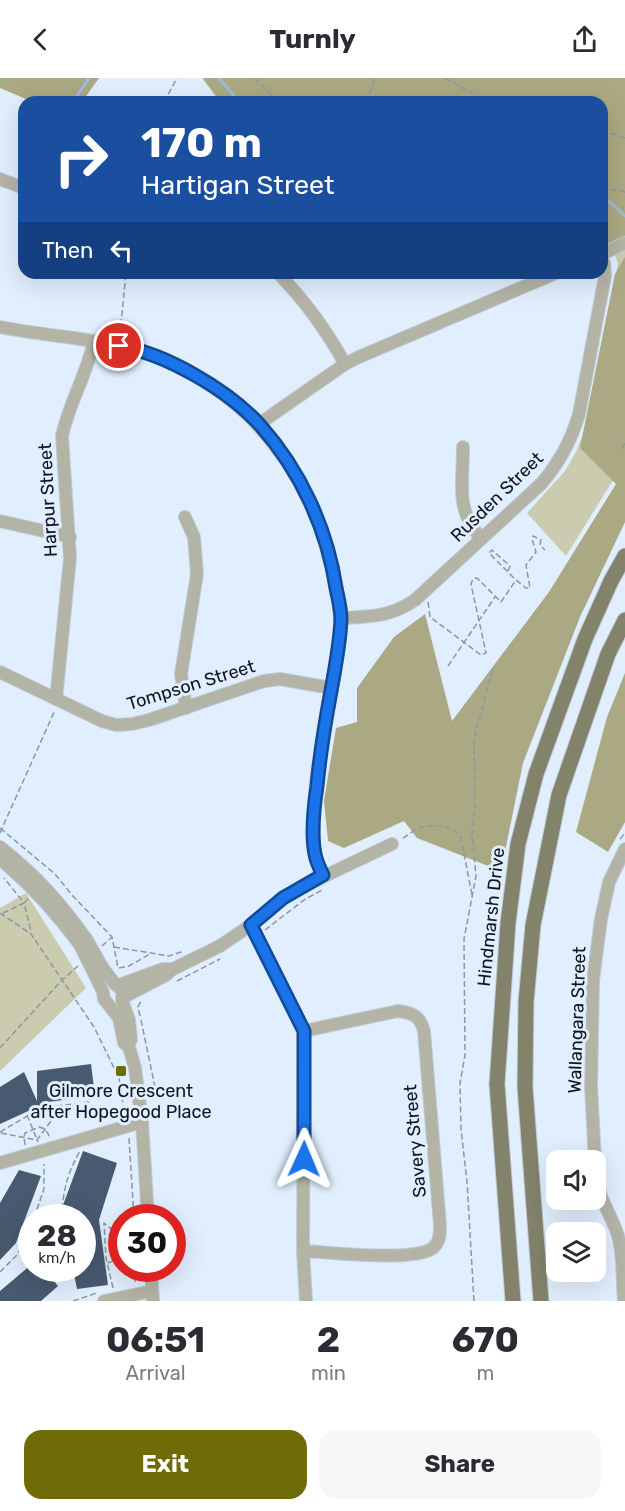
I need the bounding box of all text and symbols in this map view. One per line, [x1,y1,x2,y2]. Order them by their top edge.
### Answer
icon: back [24,23,57,56]
text: Turnly [269,23,356,55]
icon: share [568,23,601,56]
text: 170 m [141,118,262,168]
icon: right [42,120,120,198]
text: Hartigan Street [141,169,335,201]
icon: left [105,234,138,267]
text: Then [42,237,93,264]
pin [93,320,144,371]
icon: arrive [102,329,135,362]
street label: Harpur Street [34,442,62,558]
street label: Rusden Street [446,447,548,547]
street label: Tompson Street [124,655,258,715]
street label: Hindmarsh Drive [473,846,509,988]
street label: Wallangara Street [563,946,591,1094]
marker: Gilmore Crescent after Hopegood Place [114,1064,128,1078]
place label: Gilmore Crescent after Hopegood Place [30,1080,212,1123]
street label: Savery Street [399,1084,431,1198]
position arrow [272,1127,336,1191]
map controls [546,1150,606,1282]
button: sound [546,1150,606,1210]
speed limit sign: 30 [108,1204,186,1282]
text: 28 [37,1218,77,1254]
button: layers [546,1222,606,1282]
text: km/h [38,1249,76,1267]
text: 06:51 [106,1318,205,1361]
text: 2 [317,1318,340,1361]
text: 670 [452,1318,519,1361]
text: Arrival [126,1361,186,1385]
text: min [311,1361,346,1385]
text: m [477,1361,494,1385]
button: Exit [24,1430,307,1499]
button: Share [319,1430,601,1499]

